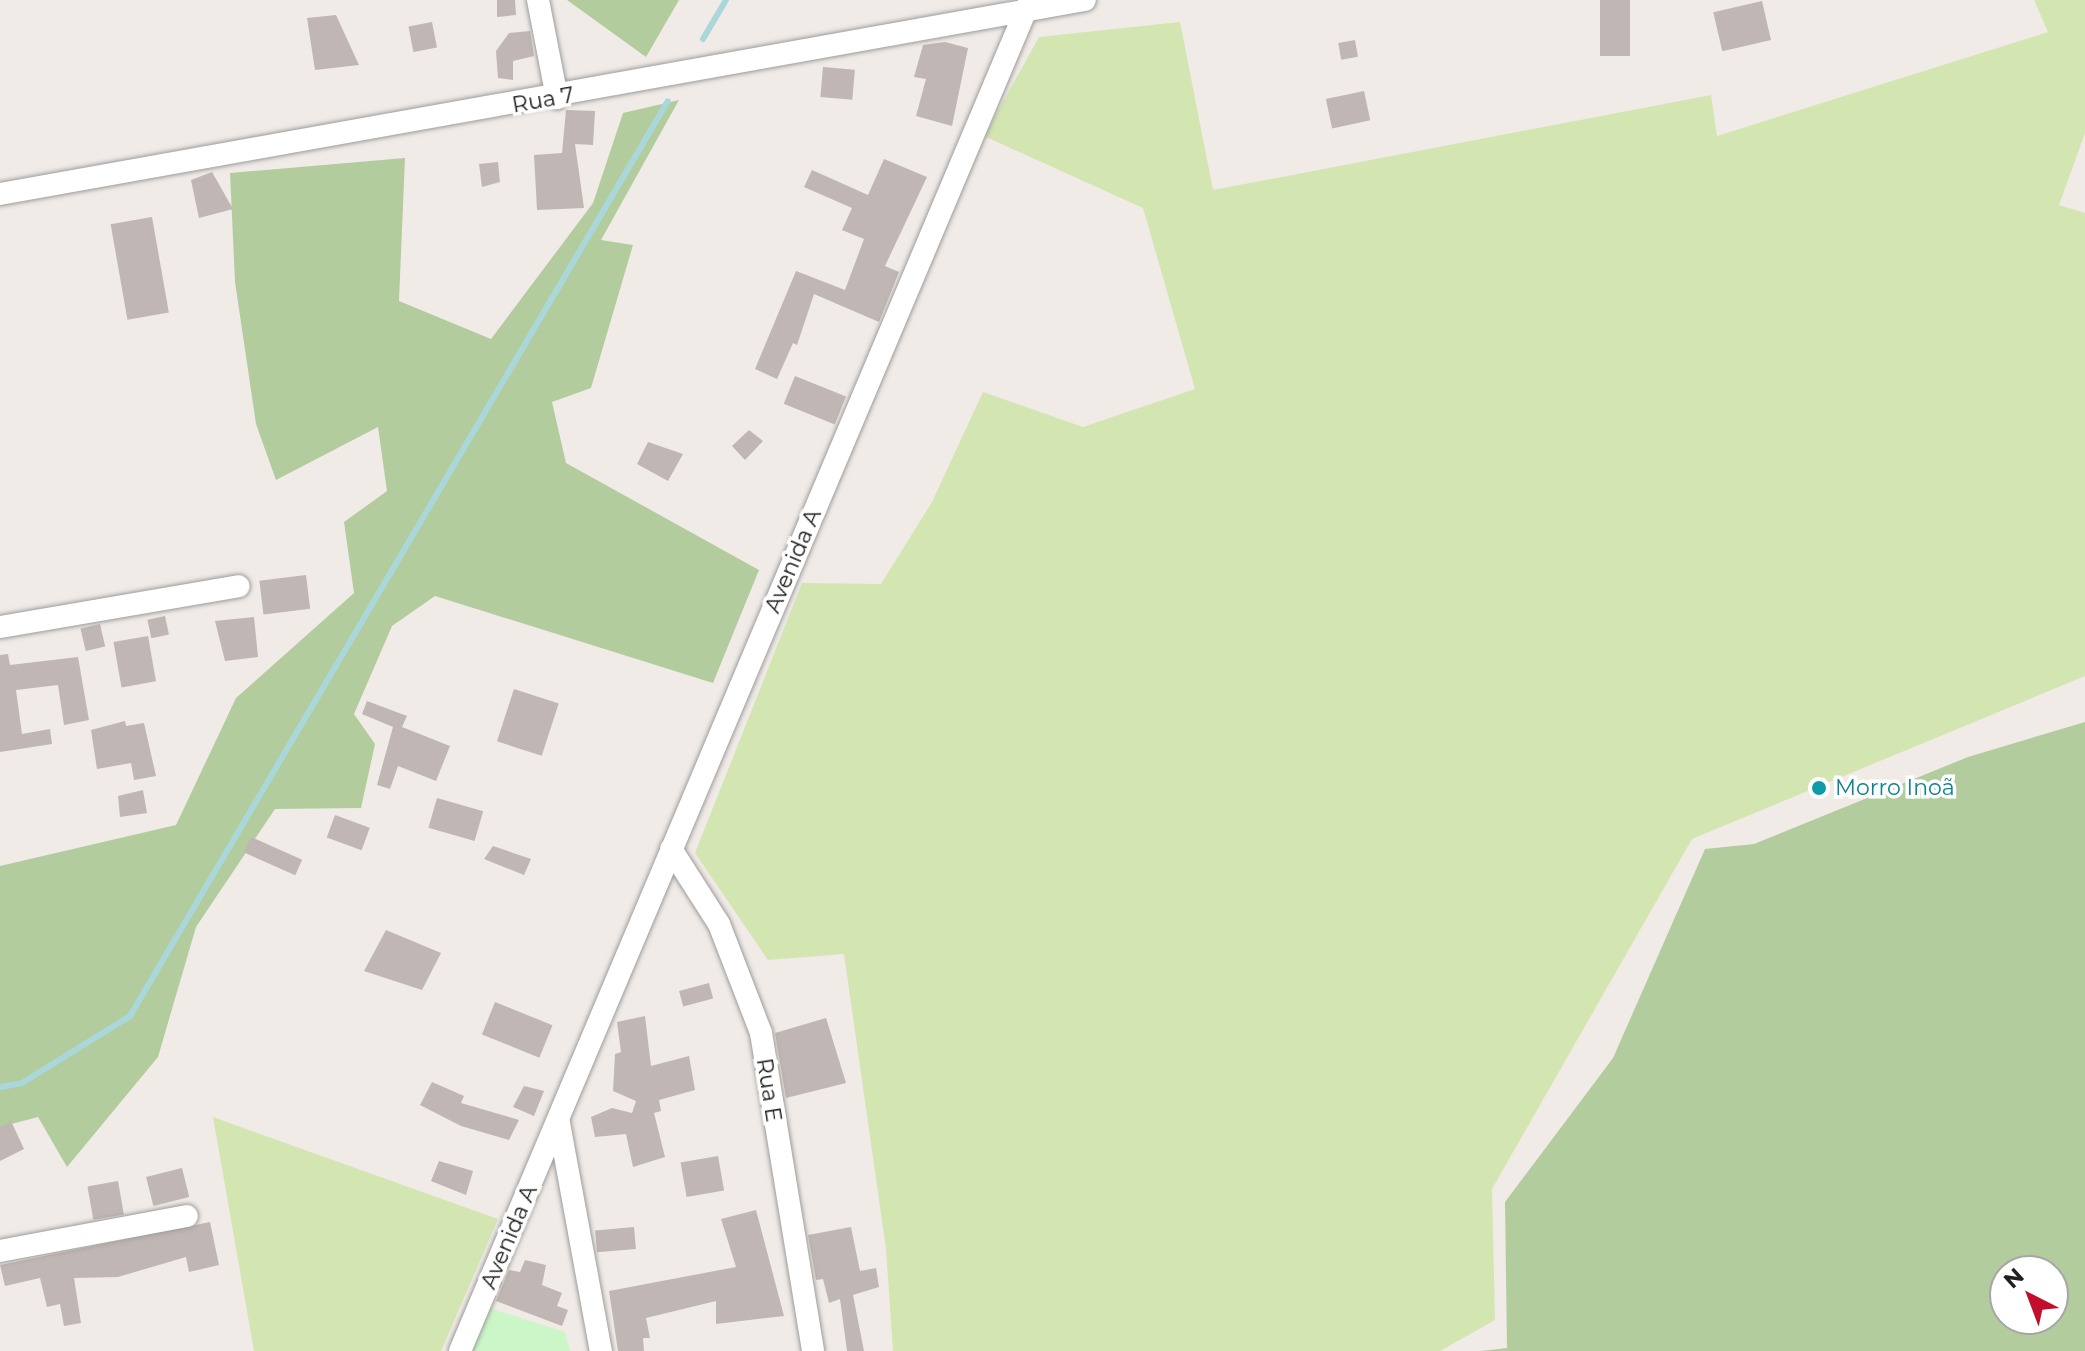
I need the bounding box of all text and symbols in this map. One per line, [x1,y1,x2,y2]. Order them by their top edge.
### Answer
street label: Rua 7 [510,82,576,118]
street label: Avenida A [759,505,827,617]
place label: Morro Inoã [1835,775,1955,801]
marker: Morro Inoã [1810,779,1828,797]
street label: Rua E [751,1056,787,1124]
street label: Avenida A [475,1181,543,1293]
north arrow [1989,1255,2069,1335]
text: N [1998,1262,2030,1294]

